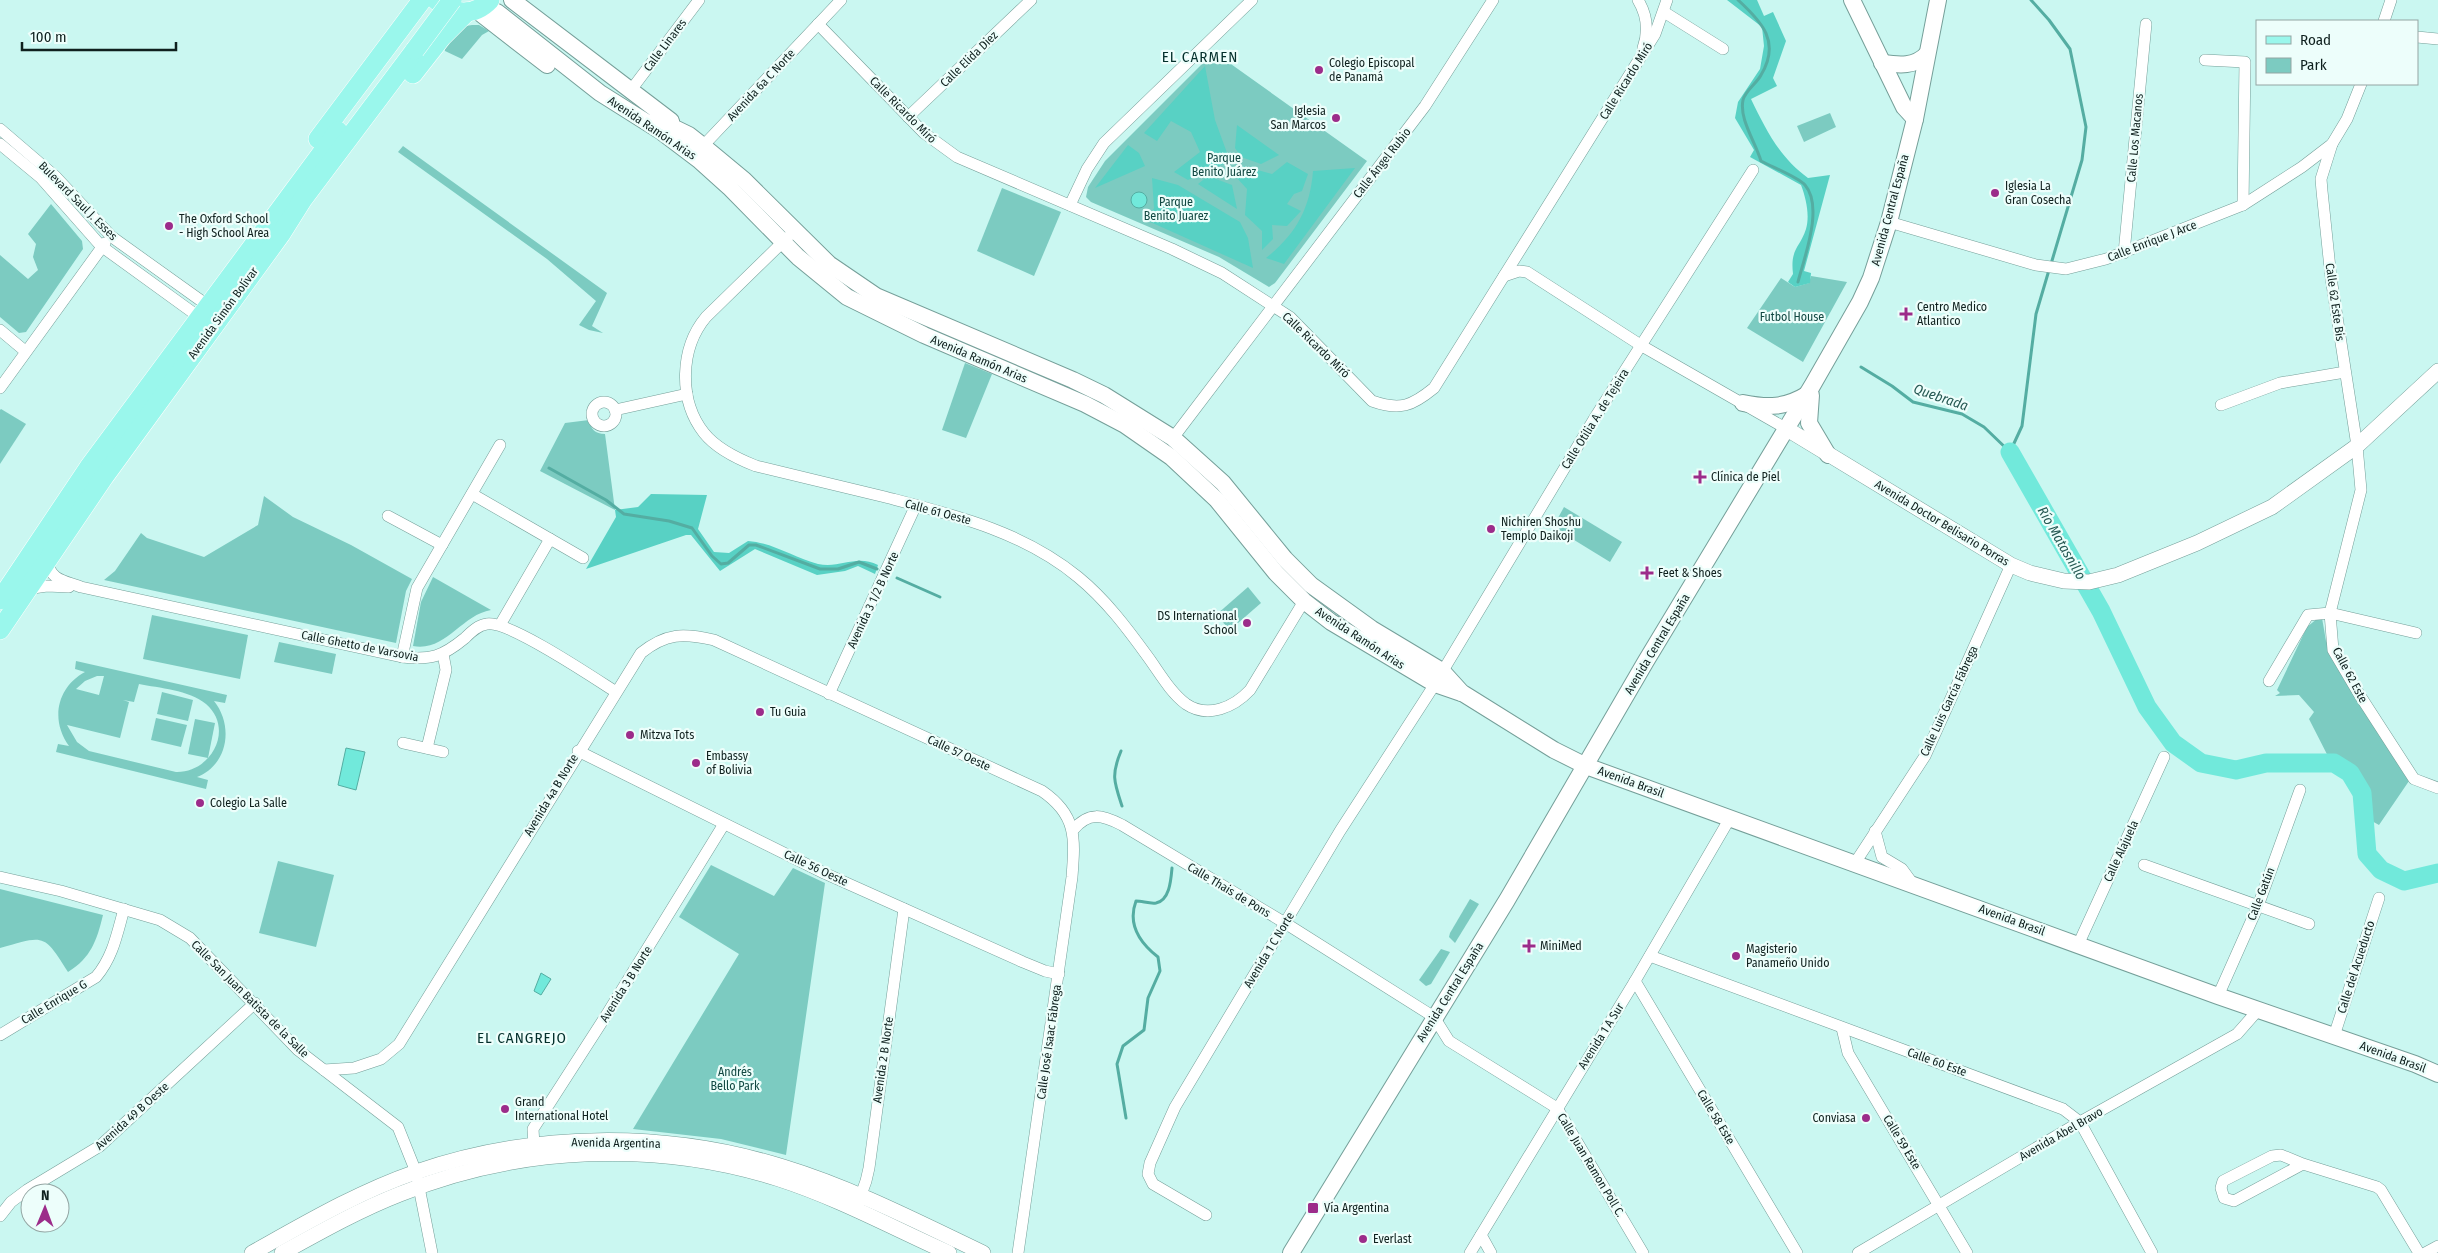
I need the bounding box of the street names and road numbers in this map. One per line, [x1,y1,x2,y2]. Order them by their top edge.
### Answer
street label: Calle Linares [641,16,689,74]
street label: Calle Elida Diez [937,28,1001,90]
street label: Calle Ricardo Miró [1597,40,1655,122]
street label: Avenida 6a C Norte [724,46,798,124]
street label: Calle Ricardo Miró [867,74,939,146]
street label: Avenida Ramón Arias [605,93,699,163]
street label: Calle Los Macanos [2124,93,2146,183]
street label: Calle Ángel Rubio [1349,124,1414,201]
street label: Avenida Central España [1868,153,1912,267]
street label: Bulevard Saul J. Esses [36,159,120,243]
street label: Calle Enrique J Arce [2105,218,2199,264]
street label: Calle 62 Este Bis [2323,262,2347,342]
street label: Avenida Simón Bolívar [185,264,261,362]
street label: Calle Ricardo Miró [1279,309,1353,381]
street label: Avenida Ramón Arias [929,332,1029,386]
street label: Calle Otilia A. de Tejeira [1558,366,1632,472]
street label: Avenida Doctor Belisario Porras [1872,477,2012,569]
street label: Calle 61 Oeste [903,496,973,528]
street label: Avenida 3 1/2 B Norte [844,549,902,651]
street label: Avenida Central España [1621,591,1693,697]
street label: Avenida Ramón Arias [1313,604,1407,672]
street label: Calle Ghetto de Varsovia [300,628,420,664]
street label: Calle Luis García Fábrega [1917,643,1981,759]
street label: Calle 62 Este [2329,645,2371,705]
street label: Calle 57 Oeste [925,732,993,774]
street label: Avenida 4a B Norte [521,751,581,839]
street label: Avenida Brasil [1596,764,1666,800]
street label: Calle Alajuela [2101,818,2141,884]
street label: Calle 56 Oeste [782,847,850,889]
street label: Calle Thais de Pons [1185,860,1273,920]
street label: Calle Gatún [2244,865,2278,923]
street label: Avenida Brasil [1977,902,2047,938]
street label: Avenida 1 C Norte [1241,910,1297,990]
street label: Calle del Acueducto [2334,919,2378,1015]
street label: Calle San Juan Batista de la Salle [188,937,312,1061]
street label: Avenida Central España [1414,940,1486,1044]
street label: Avenida 3 B Norte [597,943,655,1025]
street label: Calle Enrique G [19,977,89,1027]
street label: Calle José Isaac Fábrega [1034,984,1064,1100]
street label: Avenida 1 A Sur [1575,1000,1627,1072]
street label: Avenida 2 B Norte [870,1016,896,1104]
street label: Avenida Brasil [2358,1039,2428,1075]
street label: Calle 60 Este [1905,1045,1969,1079]
street label: Avenida 49 B Oeste [92,1079,172,1153]
street label: Calle 58 Este [1694,1087,1738,1147]
street label: Avenida Abel Bravo [2017,1104,2105,1164]
street label: Calle Juan Ramon Poll C. [1555,1111,1628,1220]
street label: Calle 59 Este [1880,1112,1924,1172]
street label: Avenida Argentina [571,1135,661,1151]

